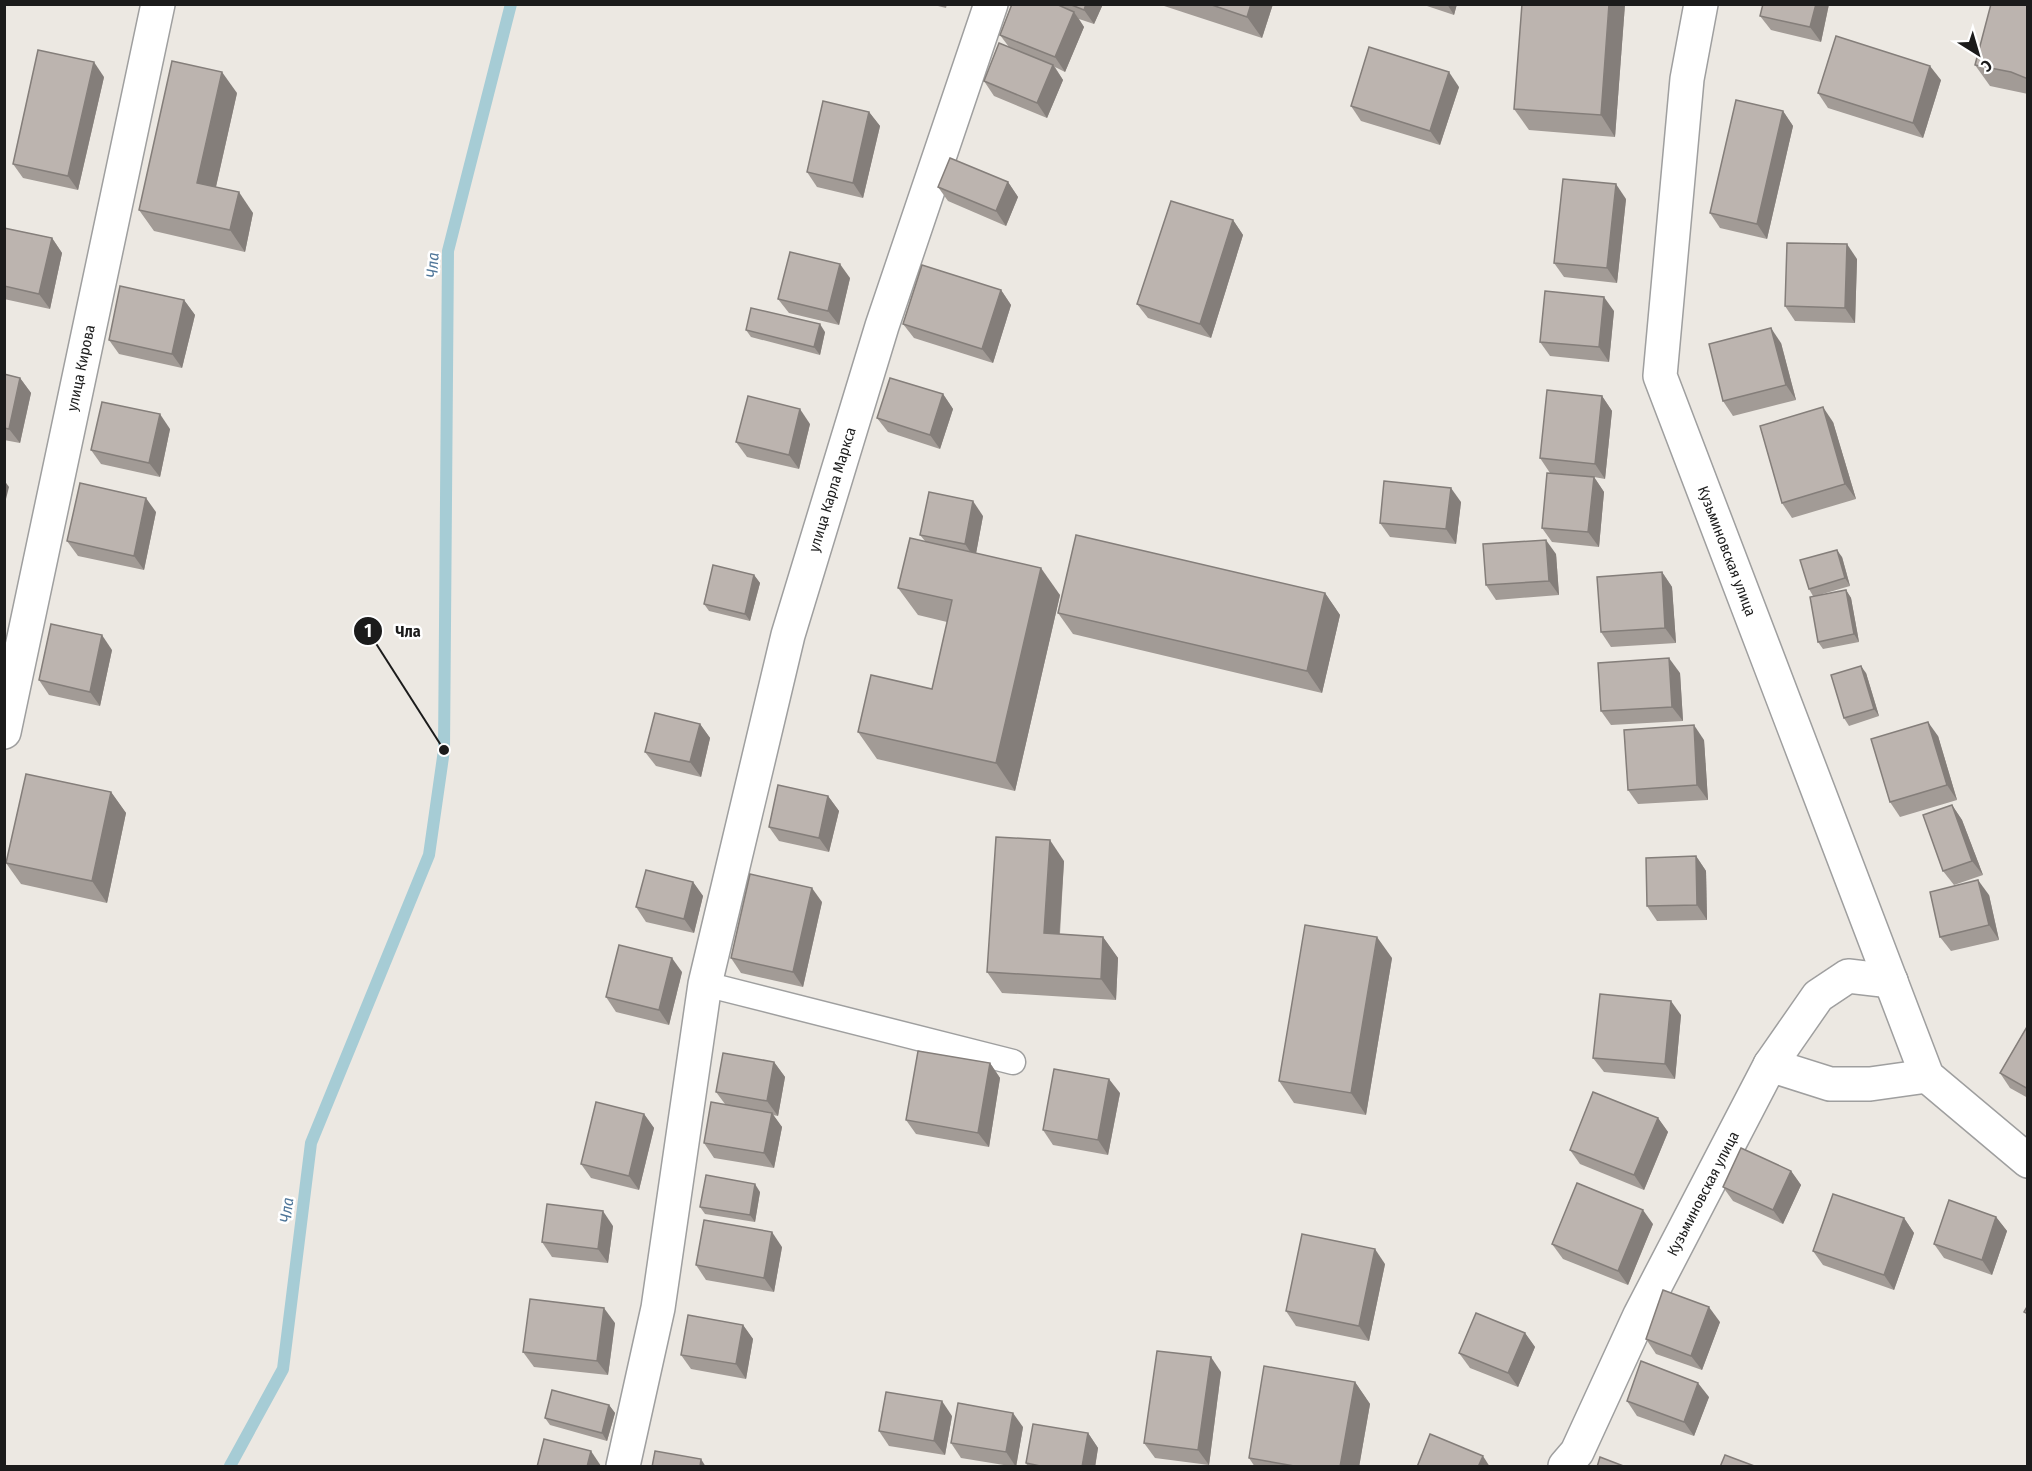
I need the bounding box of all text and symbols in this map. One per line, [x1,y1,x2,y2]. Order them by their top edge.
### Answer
north arrow [1948,24,2008,84]
text: С [1977,55,1996,76]
water label: Чла [422,252,443,278]
street label: улица Кирова [63,323,99,413]
street label: улица Карла Маркса [805,425,860,554]
street label: Кузьминовская улица [1694,484,1760,619]
callout: Чла [353,614,433,648]
text: 1 [364,620,372,642]
text: Чла [395,622,421,641]
street label: Кузьминовская улица [1663,1128,1743,1259]
water label: Чла [276,1196,297,1224]

